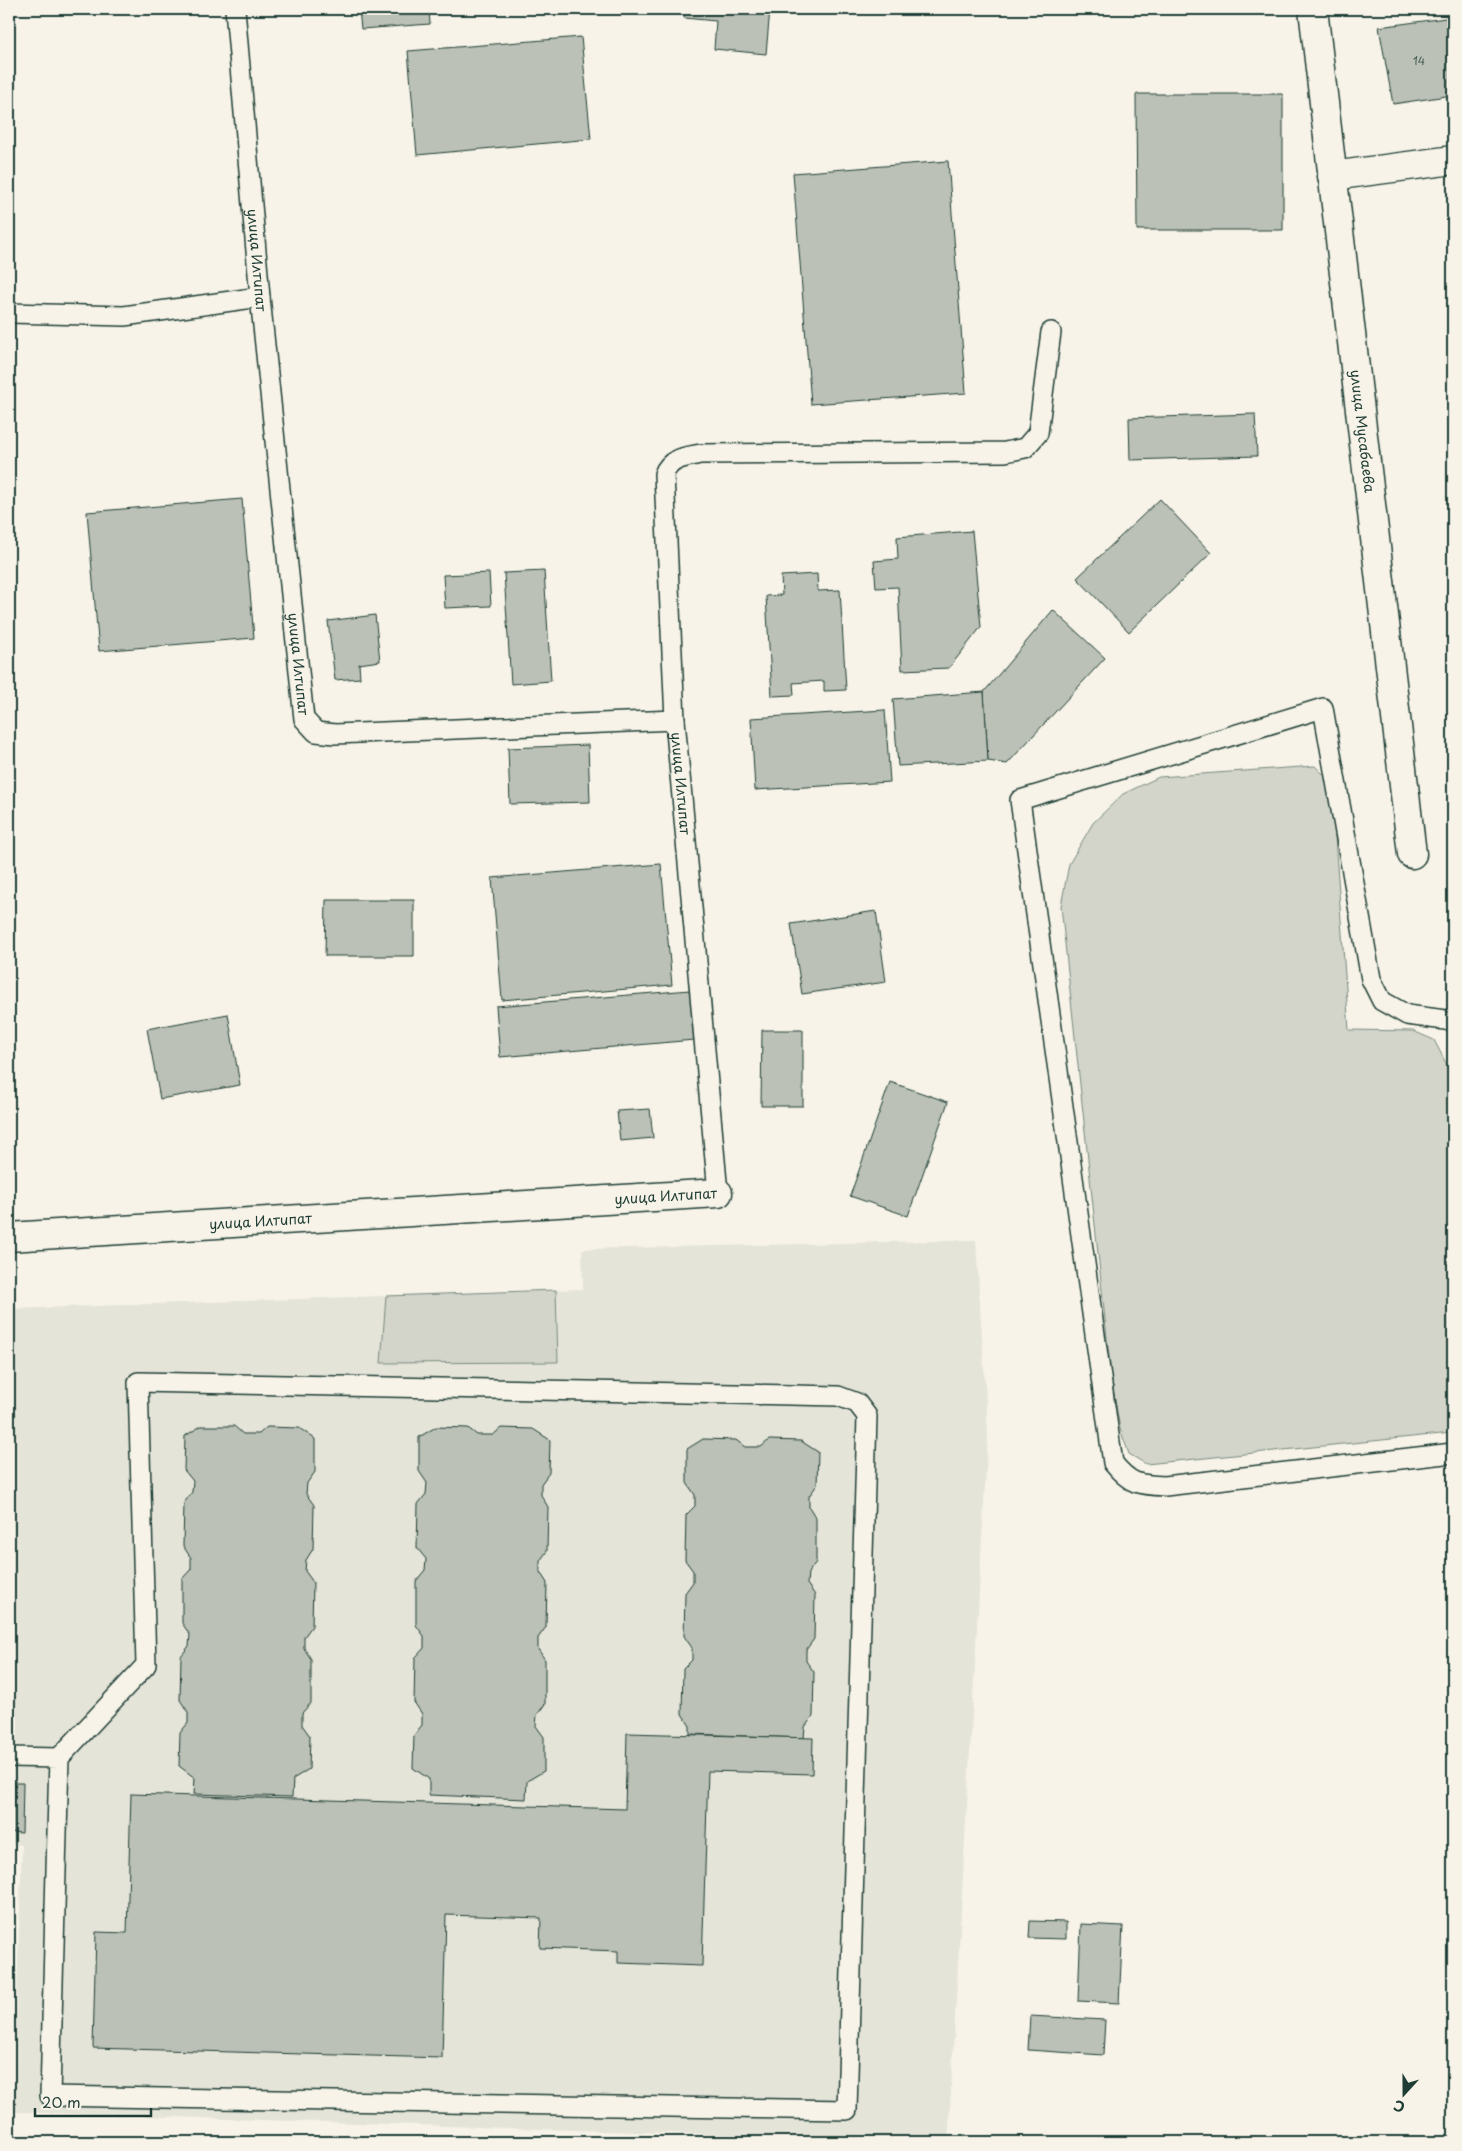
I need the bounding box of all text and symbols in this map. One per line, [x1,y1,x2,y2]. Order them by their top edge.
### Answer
house number: 14 [1413,52,1425,69]
street label: улица Илтипат [242,208,272,313]
street label: улица Мусабаева [1345,368,1381,494]
street label: улица Илтипат [283,612,315,717]
street label: улица Илтипат [666,731,696,836]
street label: улица Илтипат [614,1182,718,1209]
street label: улица Илтипат [208,1207,313,1235]
north arrow [1380,2068,1430,2118]
scale bar [35,2086,151,2118]
text: 20 m [42,2090,81,2113]
text: С [1390,2095,1408,2118]

